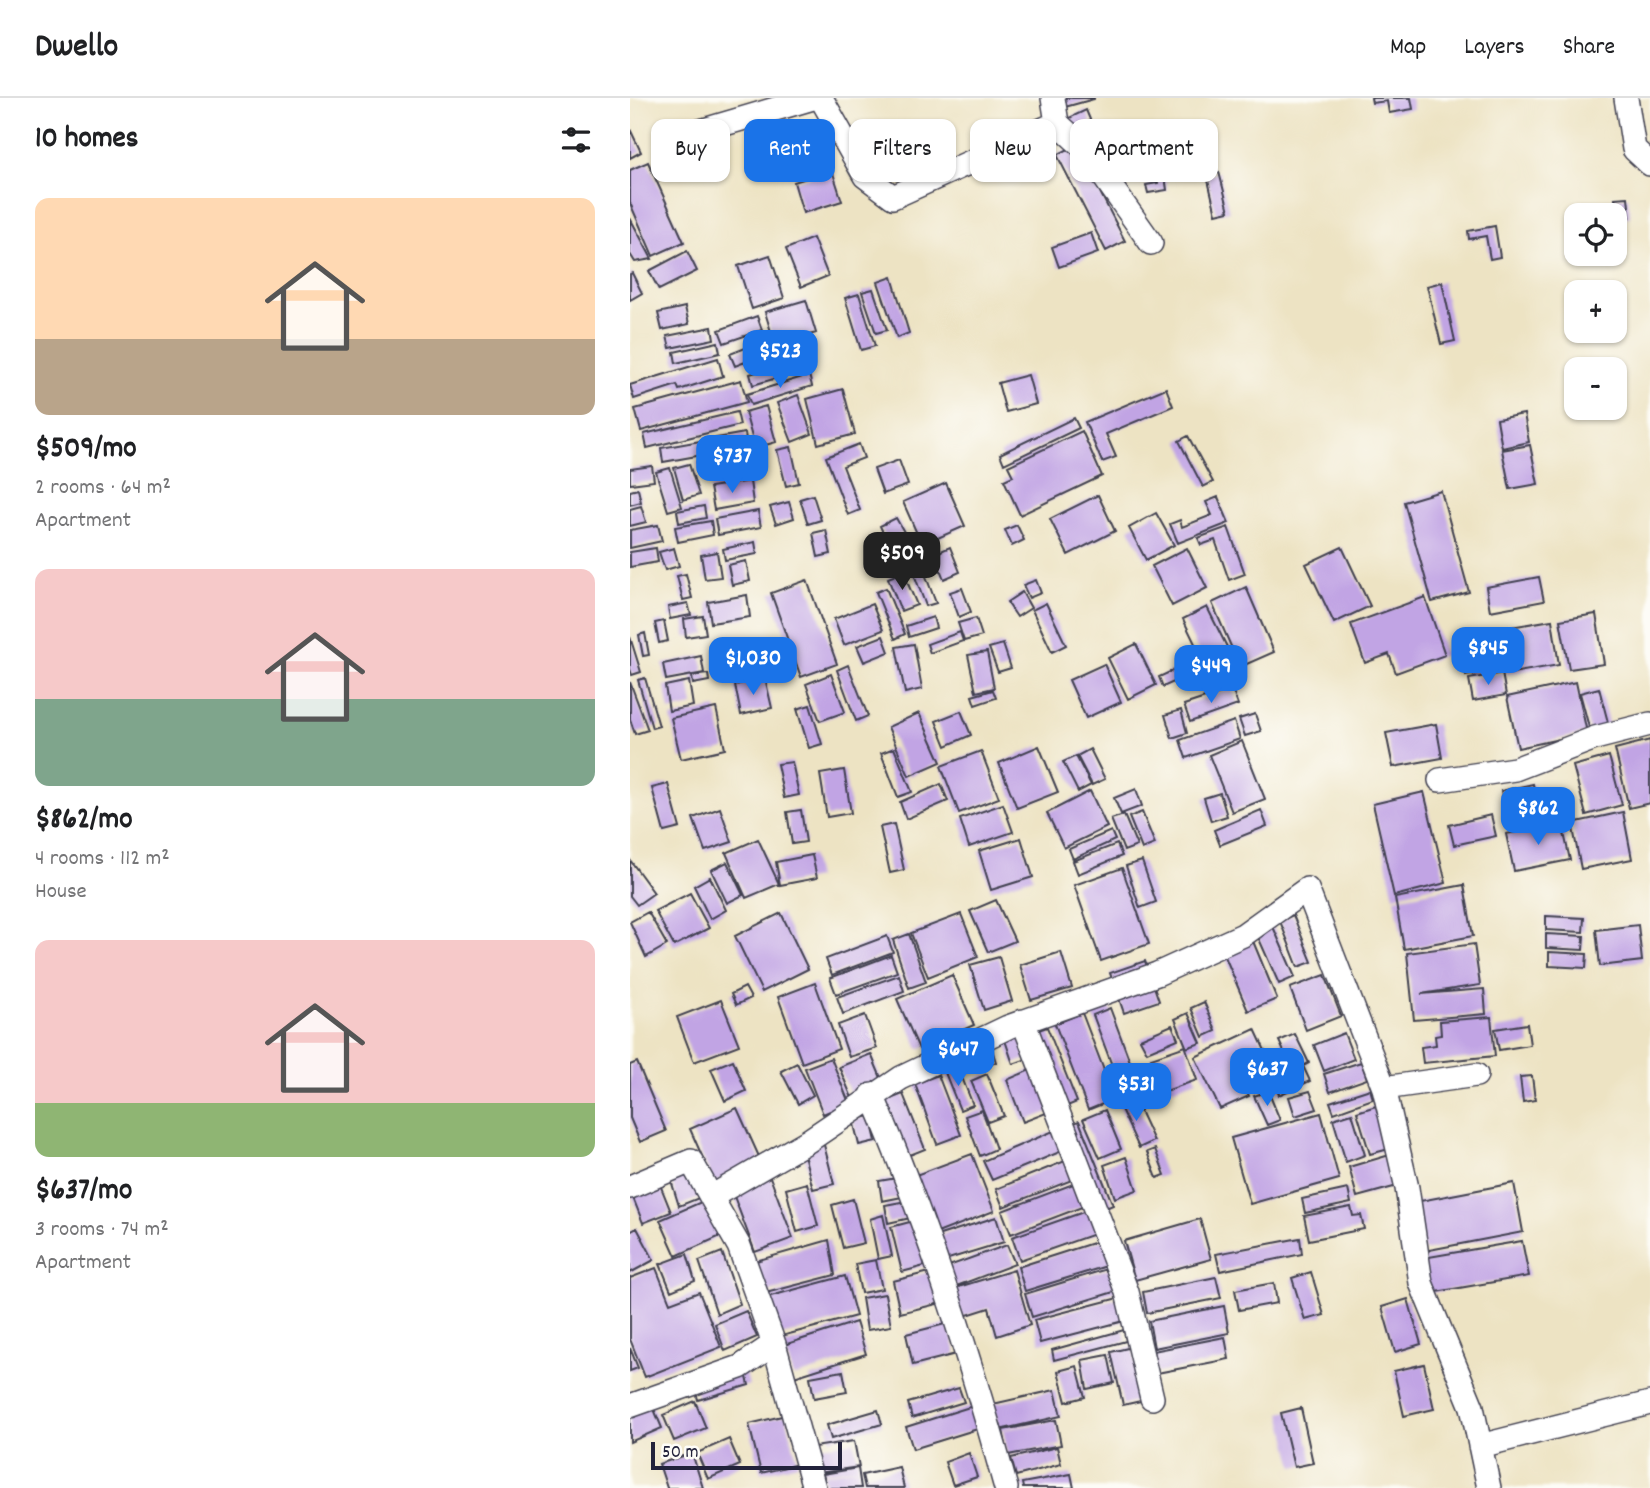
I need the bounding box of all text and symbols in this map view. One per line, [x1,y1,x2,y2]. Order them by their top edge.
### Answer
text: Dwello [35,25,118,72]
text: Map [1390,31,1426,65]
text: Layers [1464,31,1525,65]
text: Share [1563,31,1615,65]
text: 10 homes [35,119,138,162]
chip: Buy [651,119,730,182]
chip: Rent [744,119,835,182]
chip: Filters [849,119,956,182]
chip: New [970,119,1056,182]
chip: Apartment [1070,119,1218,182]
icon: filters [557,121,595,159]
map controls [1564,203,1627,420]
button: locate [1564,203,1627,266]
icon: home [252,243,378,369]
button: + [1564,280,1627,343]
pin: $523 [739,330,821,390]
text: $523 [759,336,801,369]
button: − [1564,357,1627,420]
text: $509/mo [35,429,137,472]
pin: $737 [691,436,773,495]
text: $737 [712,441,752,474]
text: 2 rooms · 64 m² [35,472,171,505]
text: Apartment [35,505,131,538]
pin: $509 [861,532,943,592]
text: $509 [879,538,925,571]
icon: home [252,614,378,740]
pin: $845 [1447,628,1529,687]
text: $845 [1467,633,1509,666]
pin: $1,030 [696,638,810,697]
text: $1,030 [725,643,781,676]
pin: $449 [1170,646,1252,705]
text: $449 [1190,651,1232,684]
pin: $862 [1497,788,1579,847]
text: $862 [1517,793,1559,826]
text: $862/mo [35,800,133,843]
text: 4 rooms · 112 m² [35,843,170,876]
text: House [35,876,87,909]
icon: home [252,985,378,1111]
pin: $647 [917,1028,999,1088]
text: $647 [937,1034,979,1067]
pin: $637 [1226,1048,1308,1108]
text: $637 [1246,1054,1288,1087]
pin: $531 [1095,1063,1177,1123]
text: $531 [1117,1069,1155,1102]
text: $637/mo [35,1171,132,1214]
text: 3 rooms · 74 m² [35,1214,169,1247]
text: Apartment [35,1247,131,1280]
scale bar [651,1439,842,1471]
text: 50 m [662,1440,699,1467]

